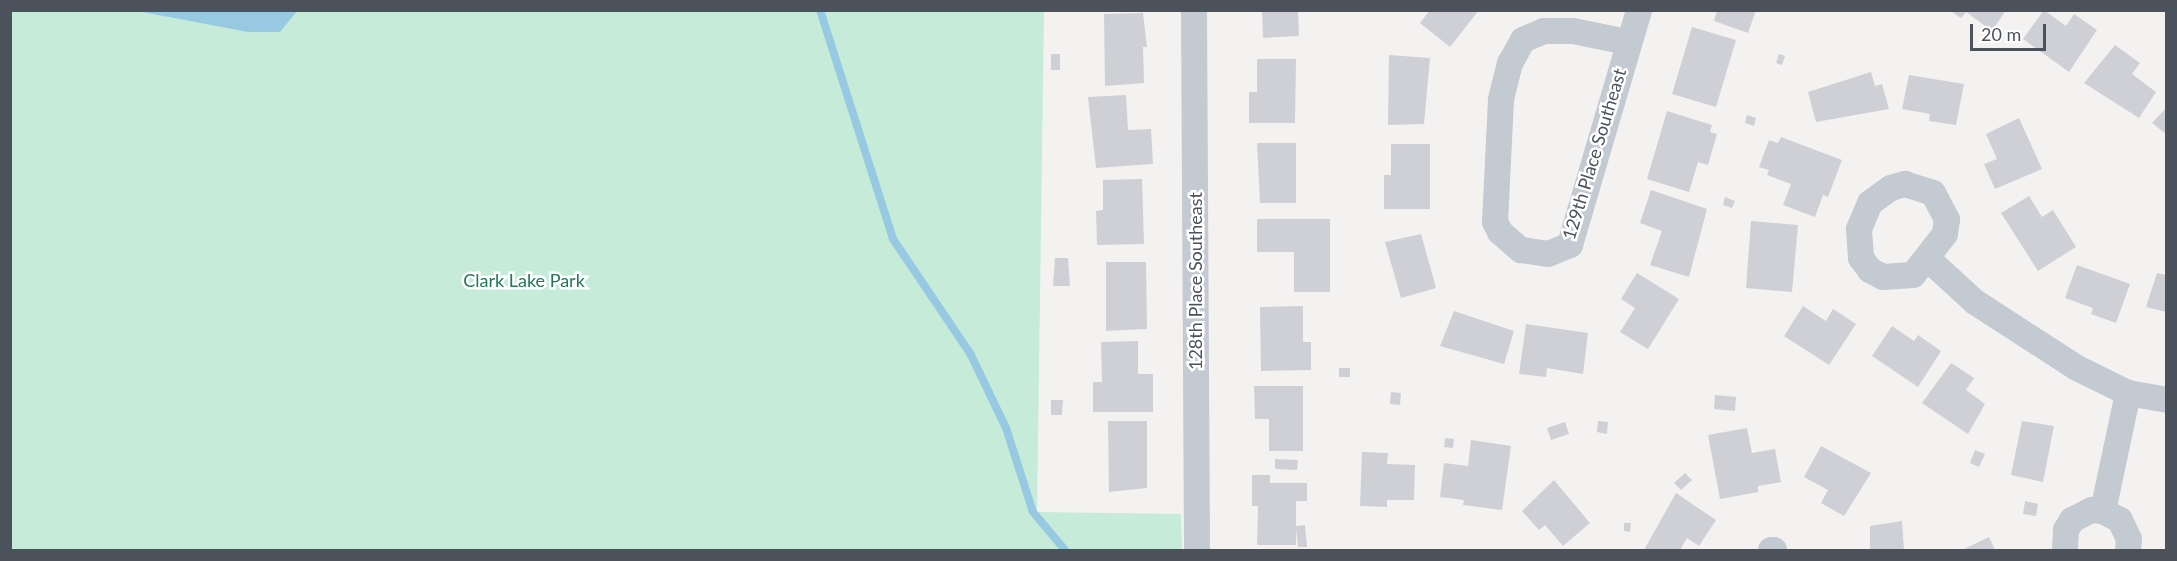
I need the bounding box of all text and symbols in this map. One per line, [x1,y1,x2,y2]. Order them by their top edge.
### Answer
scale bar [1973,12,2050,50]
text: 20 m [1981,23,2021,45]
street label: 129th Place Southeast [1558,66,1630,242]
street label: 128th Place Southeast [1184,192,1206,370]
park label: Clark Lake Park [463,269,585,291]

